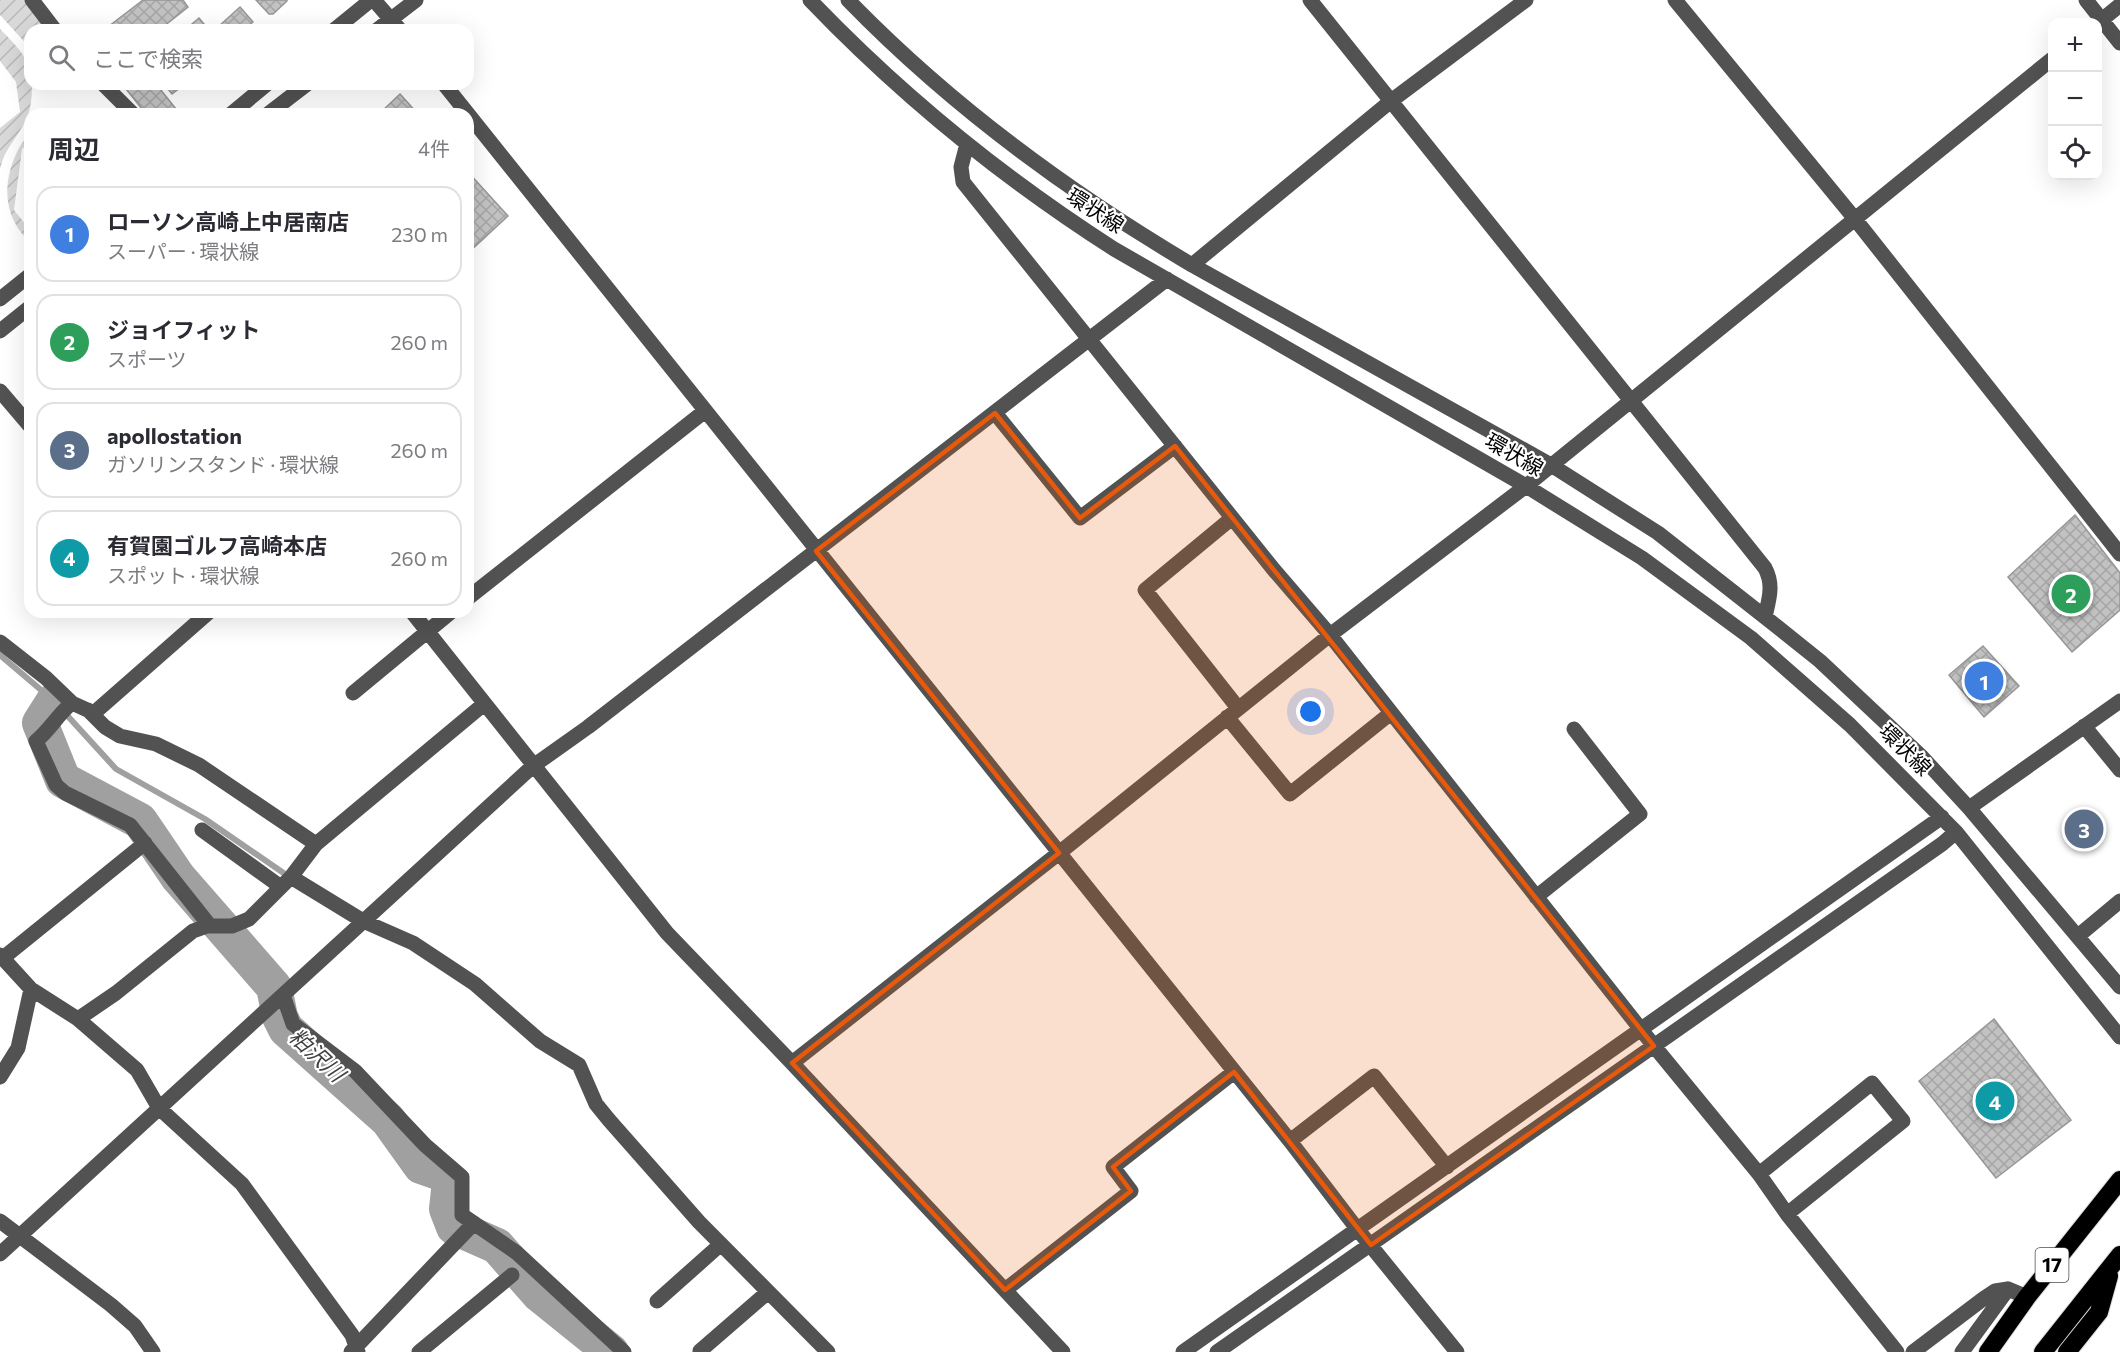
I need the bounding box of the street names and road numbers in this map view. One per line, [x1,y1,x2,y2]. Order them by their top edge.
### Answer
street label: 環状線 [1063,182,1129,237]
street label: 環状線 [1481,427,1548,480]
street label: 環状線 [1875,718,1937,780]
road number: 17 [2036,1248,2068,1282]

